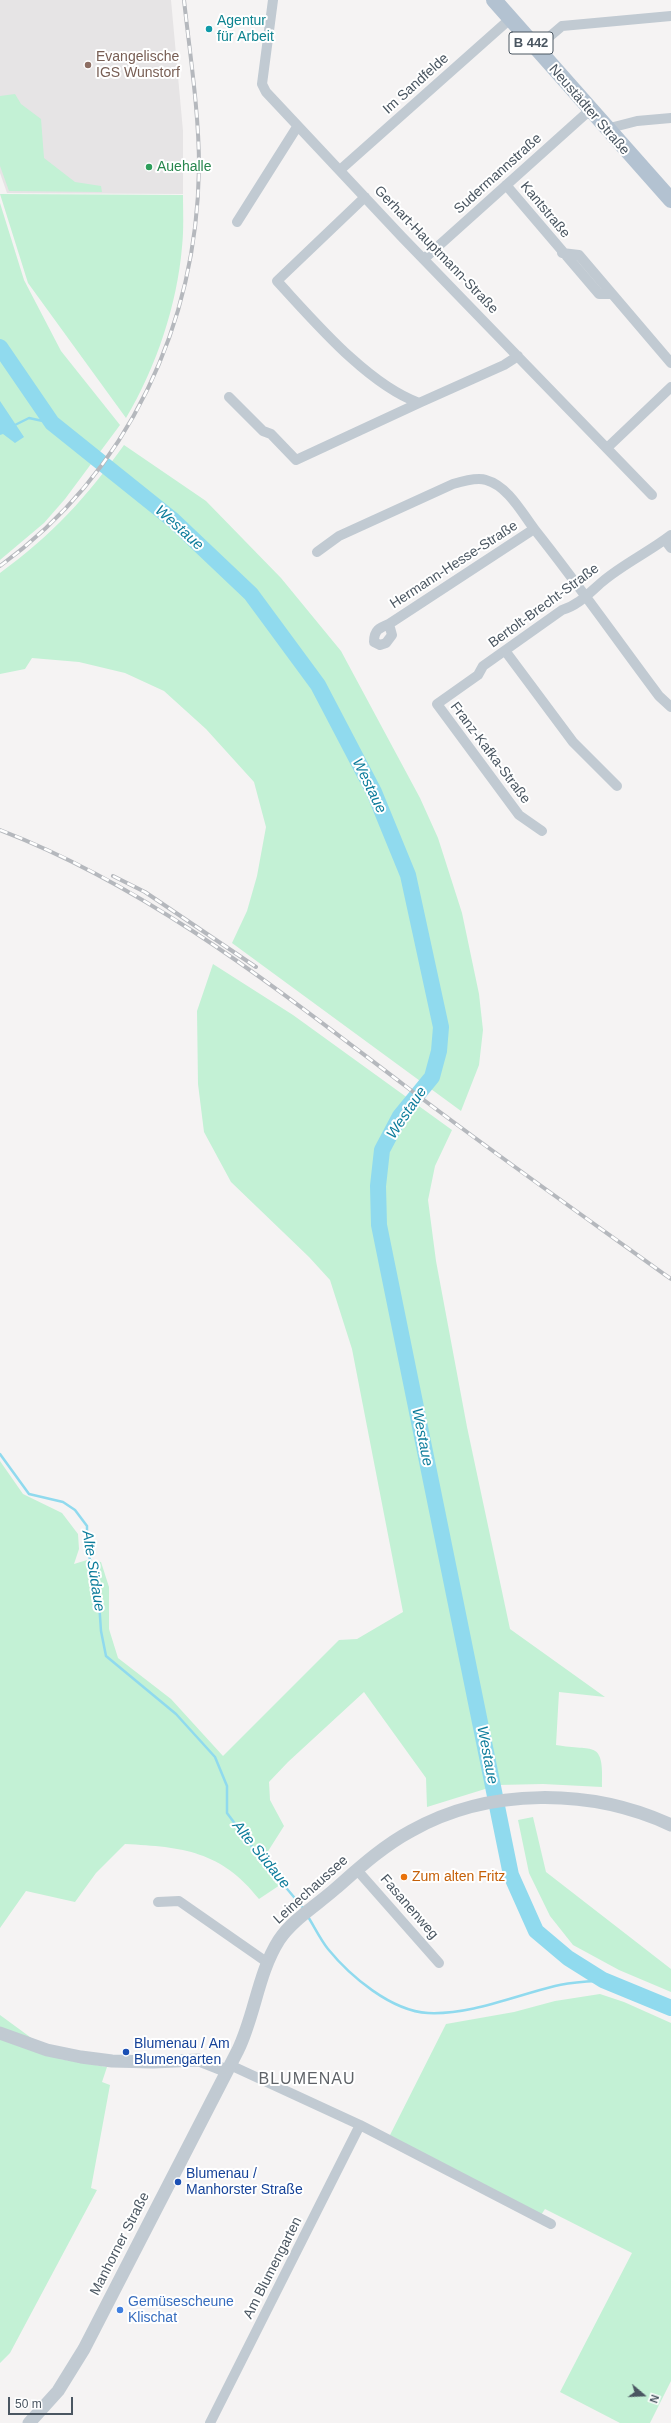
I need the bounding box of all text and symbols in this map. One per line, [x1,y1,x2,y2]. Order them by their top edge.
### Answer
place label: Agentur für Arbeit [217,13,274,46]
marker: Agentur für Arbeit [204,24,214,34]
road number: B 442 [509,32,553,54]
place label: Evangelische IGS Wunstorf [96,49,180,82]
street label: Im Sandfelde [380,50,452,118]
marker: Evangelische IGS Wunstorf [83,60,93,70]
street label: Neustädter Straße [545,61,633,159]
street label: Sudermannstraße [451,130,545,218]
place label: Auehalle [157,159,211,175]
marker: Auehalle [144,162,154,172]
street label: Kantstraße [517,178,573,242]
street label: Gerhart-Hauptmann-Straße [371,183,501,317]
water label: Westaue [151,502,207,554]
street label: Hermann-Hesse-Straße [387,517,521,613]
street label: Bertolt-Brecht-Straße [486,560,602,652]
street label: Franz-Kafka-Straße [446,699,534,807]
water label: Westaue [348,756,390,816]
water label: Westaue [383,1084,431,1142]
water label: Westaue [408,1406,436,1468]
water label: Alte Südaue [78,1529,108,1613]
water label: Westaue [473,1724,501,1786]
water label: Alte Südaue [228,1818,294,1892]
street label: Leinechaussee [270,1852,352,1928]
place label: Zum alten Fritz [412,1869,505,1885]
street label: Fasanenweg [376,1871,442,1943]
marker: Zum alten Fritz [399,1872,409,1882]
place label: Blumenau / Am Blumengarten [134,2036,230,2068]
marker: Blumenau / Am Blumengarten [121,2047,131,2057]
district label: BLUMENAU [259,2070,355,2090]
place label: Blumenau / Manhorster Straße [186,2166,303,2198]
marker: Blumenau / Manhorster Straße [173,2177,183,2187]
street label: Manhorner Straße [87,2190,153,2298]
street label: Am Blumengarten [240,2214,306,2322]
place label: Gemüsescheune Klischat [128,2294,234,2326]
marker: Gemüsescheune Klischat [115,2305,125,2315]
north arrow [623,2375,663,2415]
scale bar [10,2389,75,2415]
text: N [647,2393,661,2405]
text: 50 m [15,2397,42,2411]

